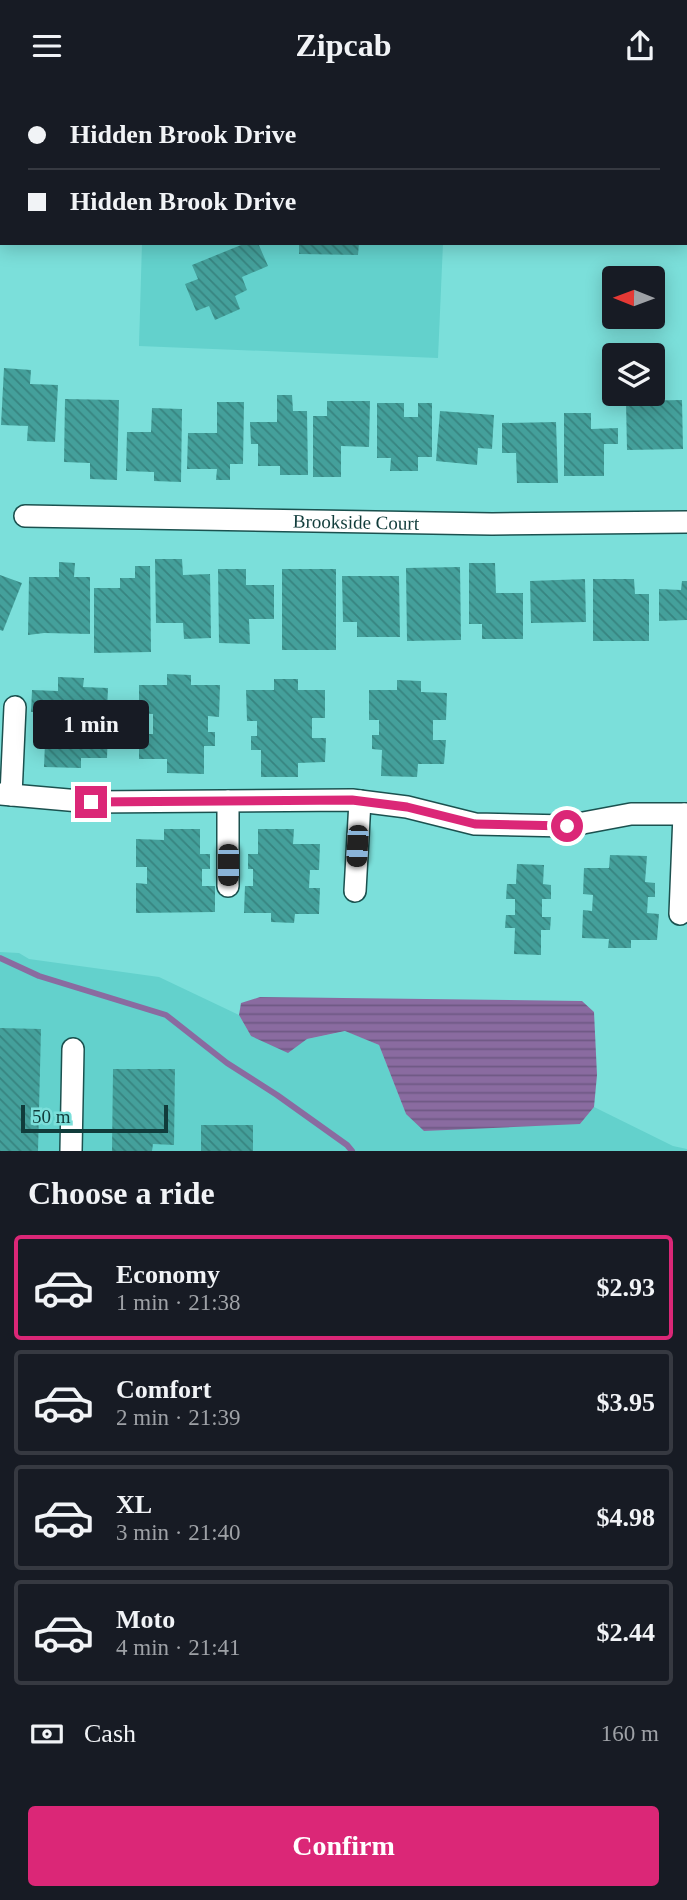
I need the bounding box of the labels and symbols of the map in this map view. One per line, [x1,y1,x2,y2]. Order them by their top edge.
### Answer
north arrow [602,266,665,329]
street label: Brookside Court [293,511,420,534]
callout: 1 min [33,701,149,749]
route end [75,786,107,818]
route start [551,810,583,842]
car [346,824,369,868]
car [218,844,239,886]
scale bar [21,1102,168,1134]

